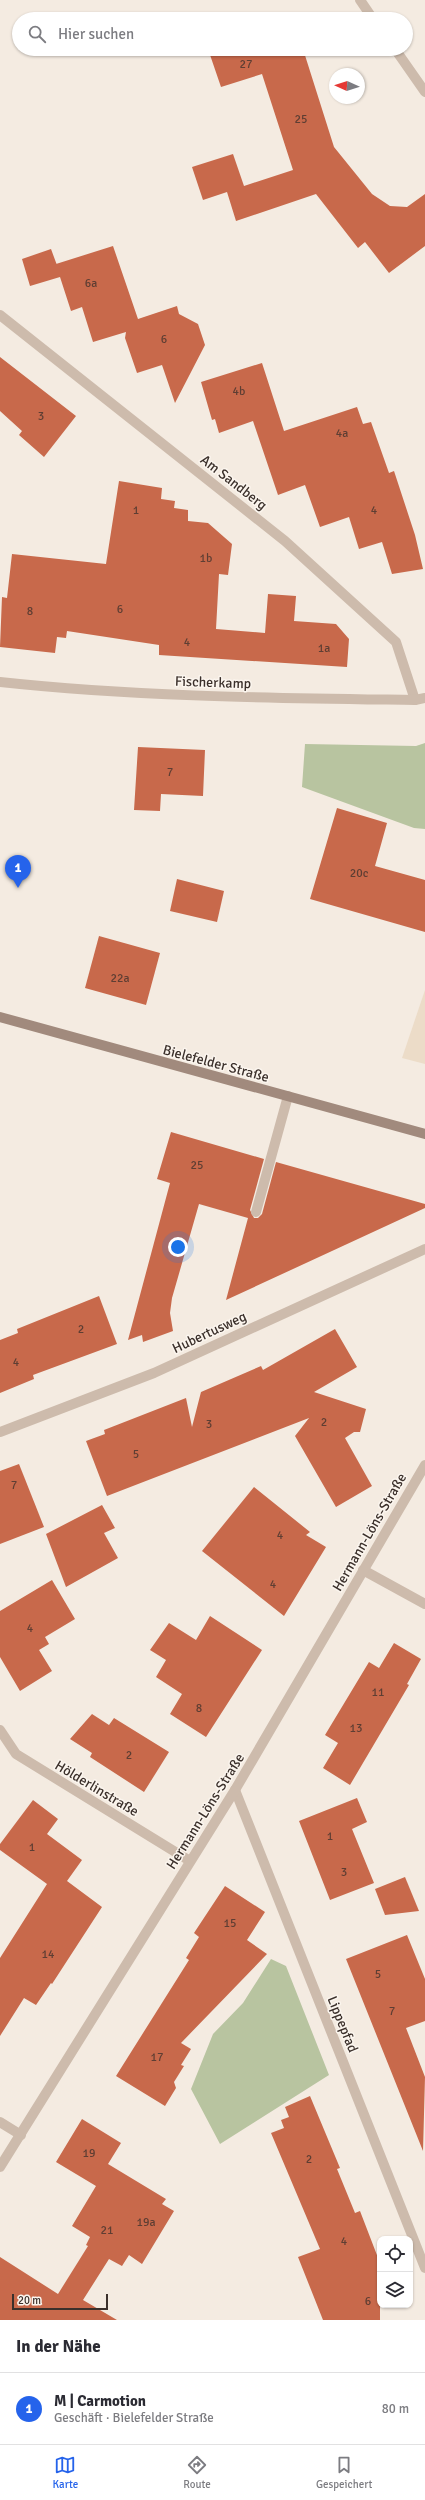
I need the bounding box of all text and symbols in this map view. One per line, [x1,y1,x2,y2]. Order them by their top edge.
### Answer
search box [12,12,413,56]
icon: search [26,23,48,45]
text: Hier suchen [58,25,134,43]
house number: 27 [240,57,252,72]
north arrow [329,68,365,104]
house number: 25 [295,112,307,127]
house number: 6a [85,276,97,291]
house number: 6 [161,332,167,347]
house number: 4b [233,384,245,399]
house number: 3 [38,409,44,424]
house number: 4a [336,426,348,441]
street label: Am Sandberg [197,451,270,514]
house number: 1 [133,503,139,518]
house number: 4 [371,503,378,518]
house number: 1b [200,551,212,566]
house number: 6 [117,602,123,617]
house number: 8 [27,604,33,619]
house number: 4 [184,635,191,650]
house number: 1a [318,641,330,656]
street label: Fischerkamp [175,673,251,692]
house number: 7 [167,765,173,780]
pin: 1 [5,855,31,888]
house number: 20c [350,866,369,881]
house number: 22a [110,971,130,986]
street label: Bielefelder Straße [161,1041,271,1086]
house number: 25 [191,1158,203,1173]
your location [168,1237,188,1257]
street label: Hubertusweg [169,1308,249,1357]
house number: 2 [78,1322,84,1337]
house number: 4 [13,1355,20,1370]
house number: 2 [321,1415,327,1430]
house number: 3 [206,1417,212,1432]
house number: 5 [133,1447,139,1462]
street label: Hermann-Löns-Straße [329,1470,410,1594]
house number: 7 [11,1478,17,1493]
house number: 4 [277,1528,284,1543]
house number: 4 [270,1577,277,1592]
house number: 4 [27,1621,34,1636]
house number: 11 [372,1685,384,1700]
house number: 8 [196,1701,202,1716]
house number: 13 [350,1721,362,1736]
house number: 2 [126,1748,132,1763]
street label: Hermann-Löns-Straße [163,1750,248,1872]
street label: Hölderlinstraße [52,1757,142,1820]
house number: 1 [327,1829,333,1844]
house number: 1 [29,1840,35,1855]
house number: 3 [341,1865,347,1880]
house number: 15 [224,1916,236,1931]
house number: 14 [42,1947,55,1962]
house number: 5 [375,1967,381,1982]
street label: Lippepfad [324,1994,362,2055]
house number: 7 [389,2004,395,2019]
house number: 17 [151,2050,163,2065]
house number: 19 [83,2146,95,2161]
house number: 2 [306,2152,312,2167]
house number: 19a [136,2215,156,2230]
house number: 21 [101,2223,113,2238]
house number: 4 [341,2234,348,2249]
map controls [377,2236,413,2308]
button: locate [377,2236,413,2272]
button: layers [377,2272,413,2308]
scale bar [12,2292,108,2311]
text: 20 m [18,2294,41,2307]
house number: 6 [365,2294,371,2309]
text: In der Nähe [16,2336,101,2357]
text: M | Carmotion [54,2392,146,2410]
text: 1 [25,2401,33,2417]
text: 80 m [382,2401,409,2417]
text: Geschäft · Bielefelder Straße [54,2410,214,2426]
tab: Karte [53,2454,78,2491]
tab: Route [183,2454,211,2491]
tab: Gespeichert [316,2454,372,2491]

